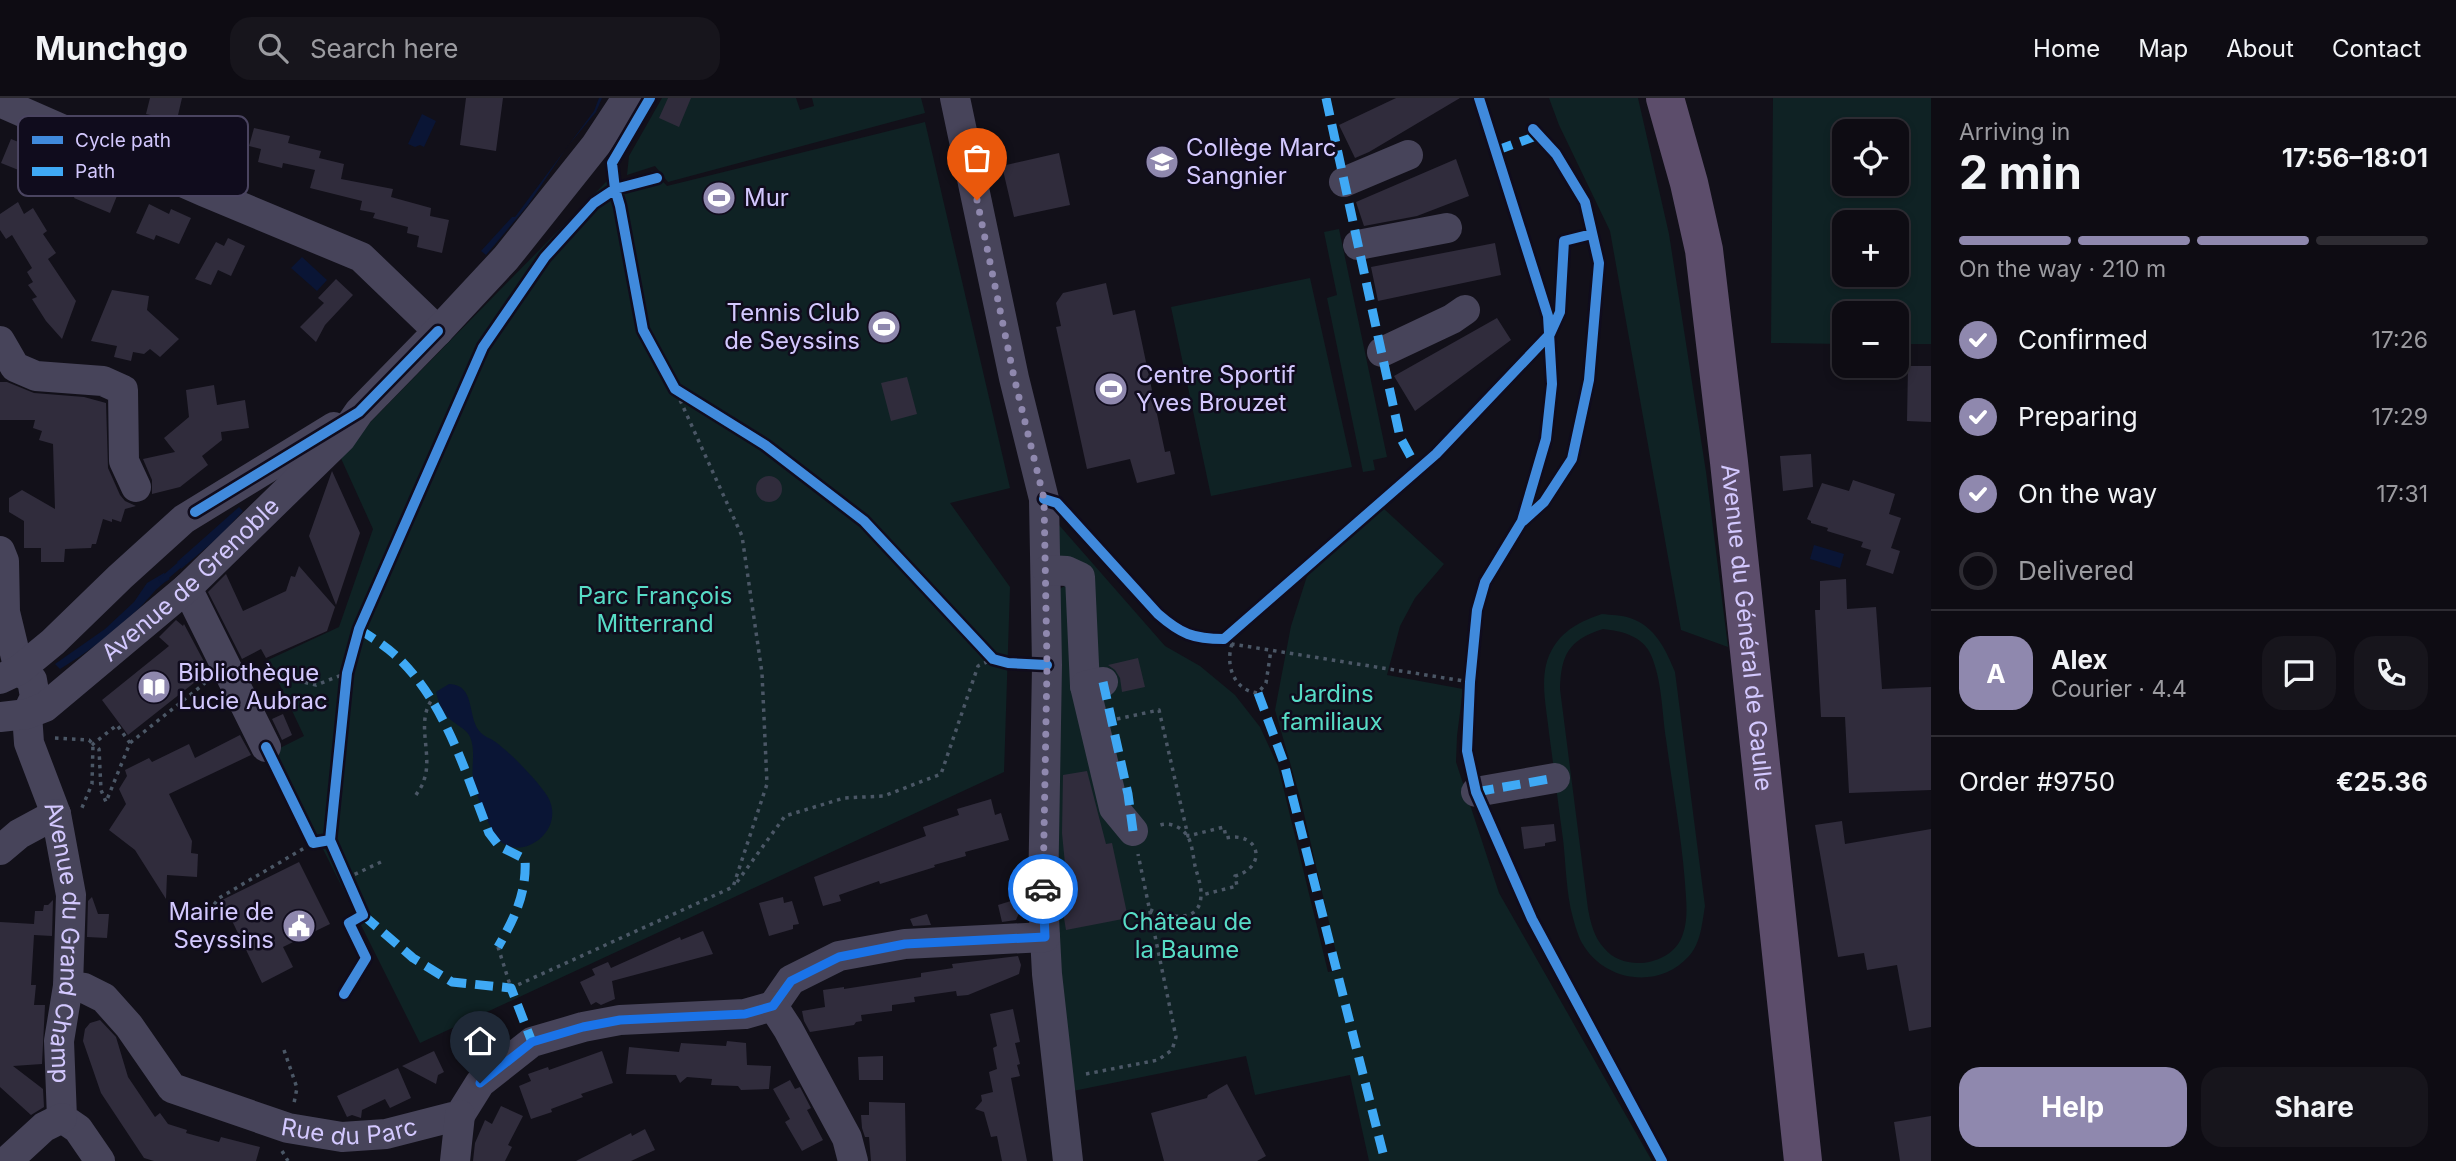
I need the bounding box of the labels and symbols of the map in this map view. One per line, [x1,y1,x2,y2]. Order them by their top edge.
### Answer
legend [18,116,248,196]
pin [947,128,1007,200]
text: Cycle path [75,129,171,152]
place label: Collège Marc Sangnier [1186,133,1337,190]
school or university icon: Collège Marc Sangnier [1143,143,1181,181]
text: Path [75,160,115,183]
sports icon: Mur [700,179,738,217]
place label: Mur [744,183,789,212]
place label: Tennis Club de Seyssins [724,298,860,355]
sports icon: Tennis Club de Seyssins [865,308,903,346]
place label: Centre Sportif Yves Brouzet [1136,360,1295,417]
sports icon: Centre Sportif Yves Brouzet [1092,370,1130,408]
street label: Avenue du Général de Gaulle [1715,463,1779,792]
street label: Avenue de Grenoble [95,491,285,667]
park label: Parc François Mitterrand [578,581,732,638]
place label: Bibliothèque Lucie Aubrac [178,658,328,715]
library icon: Bibliothèque Lucie Aubrac [135,668,173,706]
park label: Jardins familiaux [1281,679,1383,736]
street label: Avenue du Grand Champ [39,797,86,1084]
courier [1008,854,1078,924]
place label: Mairie de Seyssins [168,897,274,954]
public building icon: Mairie de Seyssins [280,907,318,945]
park label: Château de la Baume [1122,907,1252,964]
pin [450,1011,510,1083]
street label: Rue du Parc [279,1112,420,1151]

